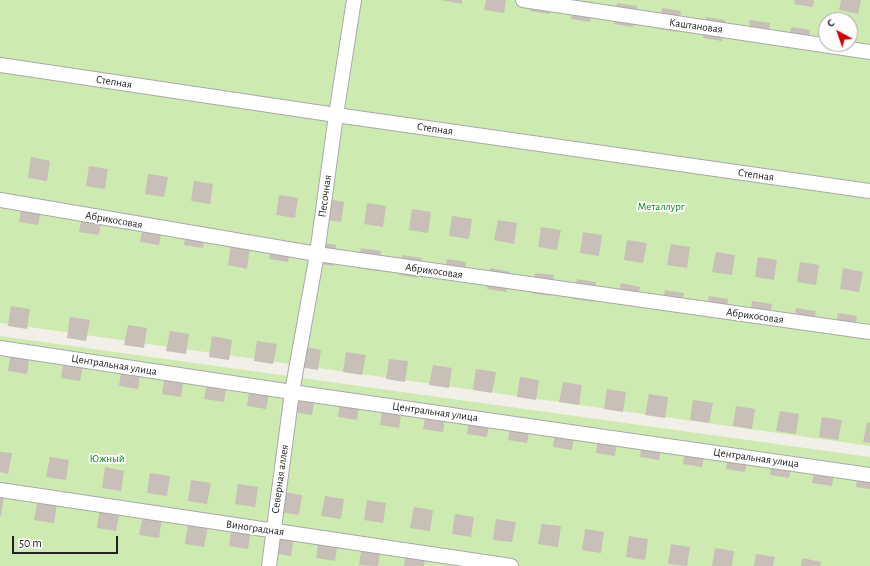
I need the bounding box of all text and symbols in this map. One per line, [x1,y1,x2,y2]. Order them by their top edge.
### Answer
north arrow [818,12,858,52]
street label: Каштановая [668,16,724,36]
text: С [825,17,836,29]
street label: Степная [95,73,133,91]
street label: Степная [416,120,454,138]
street label: Степная [737,166,775,184]
street label: Песочная [315,174,335,218]
park label: Металлург [638,200,684,214]
street label: Абрикосовая [84,208,144,232]
street label: Абрикосовая [404,260,464,282]
street label: Абрикосовая [725,305,785,327]
street label: Центральная улица [70,352,158,378]
street label: Центральная улица [391,399,479,425]
street label: Северная аллея [269,444,291,514]
street label: Центральная улица [712,445,800,471]
park label: Южный [89,452,125,466]
street label: Виноградная [225,517,285,539]
scale bar [14,528,120,554]
text: 50 m [19,537,42,549]

